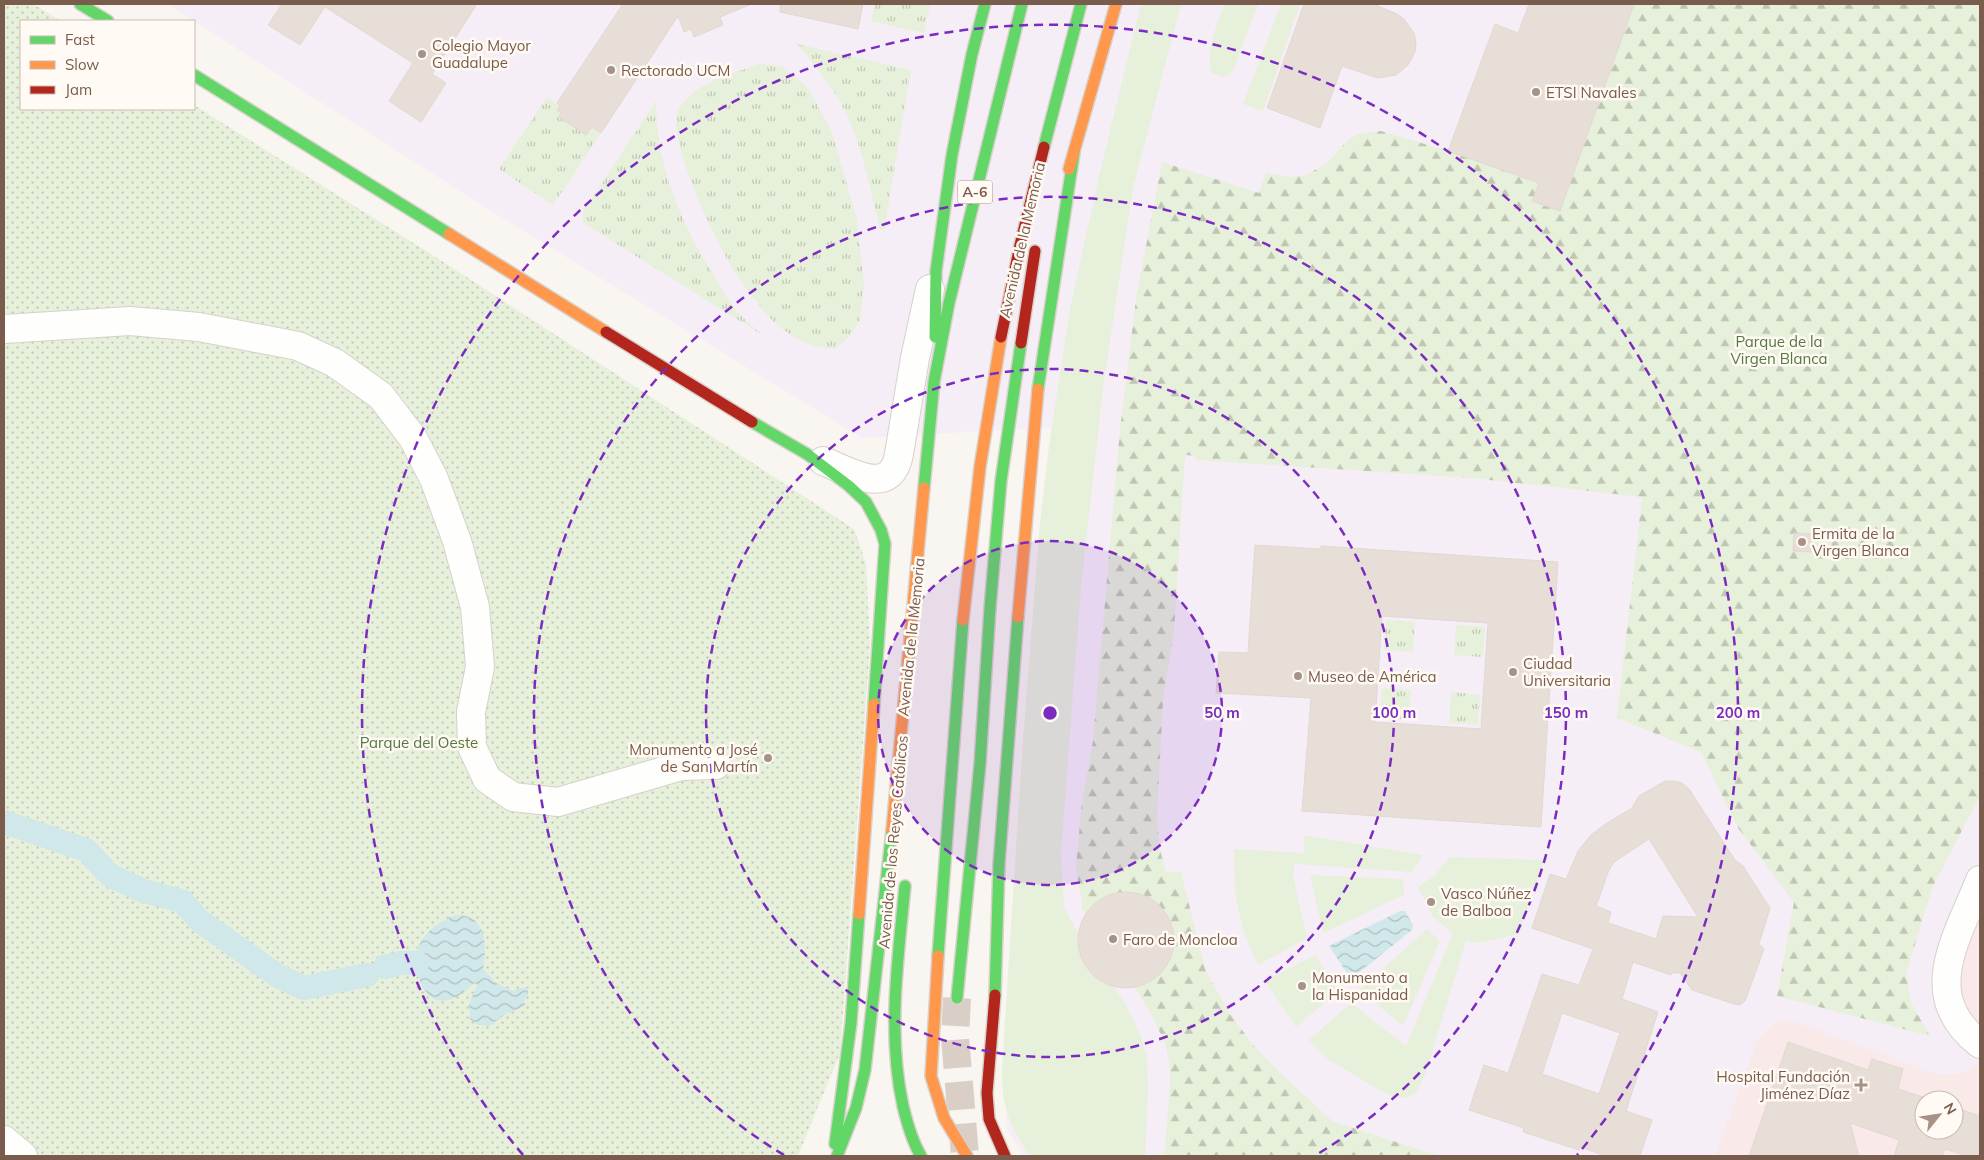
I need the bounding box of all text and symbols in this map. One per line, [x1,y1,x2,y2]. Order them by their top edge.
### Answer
legend [20,20,195,110]
text: Fast [65,30,95,49]
place label: Colegio Mayor Guadalupe [432,36,531,72]
marker: Colegio Mayor Guadalupe [416,48,428,60]
text: Slow [65,55,99,74]
place label: Rectorado UCM [621,61,730,80]
marker: Rectorado UCM [605,64,617,76]
text: Jam [65,80,92,99]
place label: ETSI Navales [1546,83,1637,102]
marker: ETSI Navales [1530,86,1542,98]
street label: Avenida de la Memoria [995,160,1049,320]
road number: A-6 [958,180,992,203]
park label: Parque de la Virgen Blanca [1730,332,1828,368]
place label: Ermita de la Virgen Blanca [1812,524,1909,560]
marker: Ermita de la Virgen Blanca [1796,536,1808,548]
street label: Avenida de la Memoria [893,557,929,717]
place label: Ciudad Universitaria [1523,654,1611,690]
marker: Ciudad Universitaria [1507,666,1519,678]
place label: Museo de América [1308,667,1436,686]
marker: Museo de América [1292,670,1304,682]
text: 50 m [1204,703,1240,722]
text: 100 m [1372,703,1416,722]
text: 150 m [1544,703,1588,722]
text: 200 m [1716,703,1760,722]
centre of rings [1041,704,1059,722]
park label: Parque del Oeste [360,733,478,752]
street label: Avenida de los Reyes Católicos [874,734,912,950]
place label: Monumento a José de San Martín [629,740,758,776]
marker: Monumento a José de San Martín [762,752,774,764]
place label: Vasco Núñez de Balboa [1441,884,1532,920]
marker: Vasco Núñez de Balboa [1425,896,1437,908]
place label: Faro de Moncloa [1123,930,1238,949]
marker: Faro de Moncloa [1107,933,1119,945]
place label: Monumento a la Hispanidad [1312,968,1408,1004]
marker: Monumento a la Hispanidad [1296,980,1308,992]
place label: Hospital Fundación Jiménez Díaz [1716,1067,1850,1103]
marker: Hospital Fundación Jiménez Díaz [1854,1078,1868,1092]
north arrow [1914,1090,1964,1140]
text: N [1940,1099,1961,1118]

